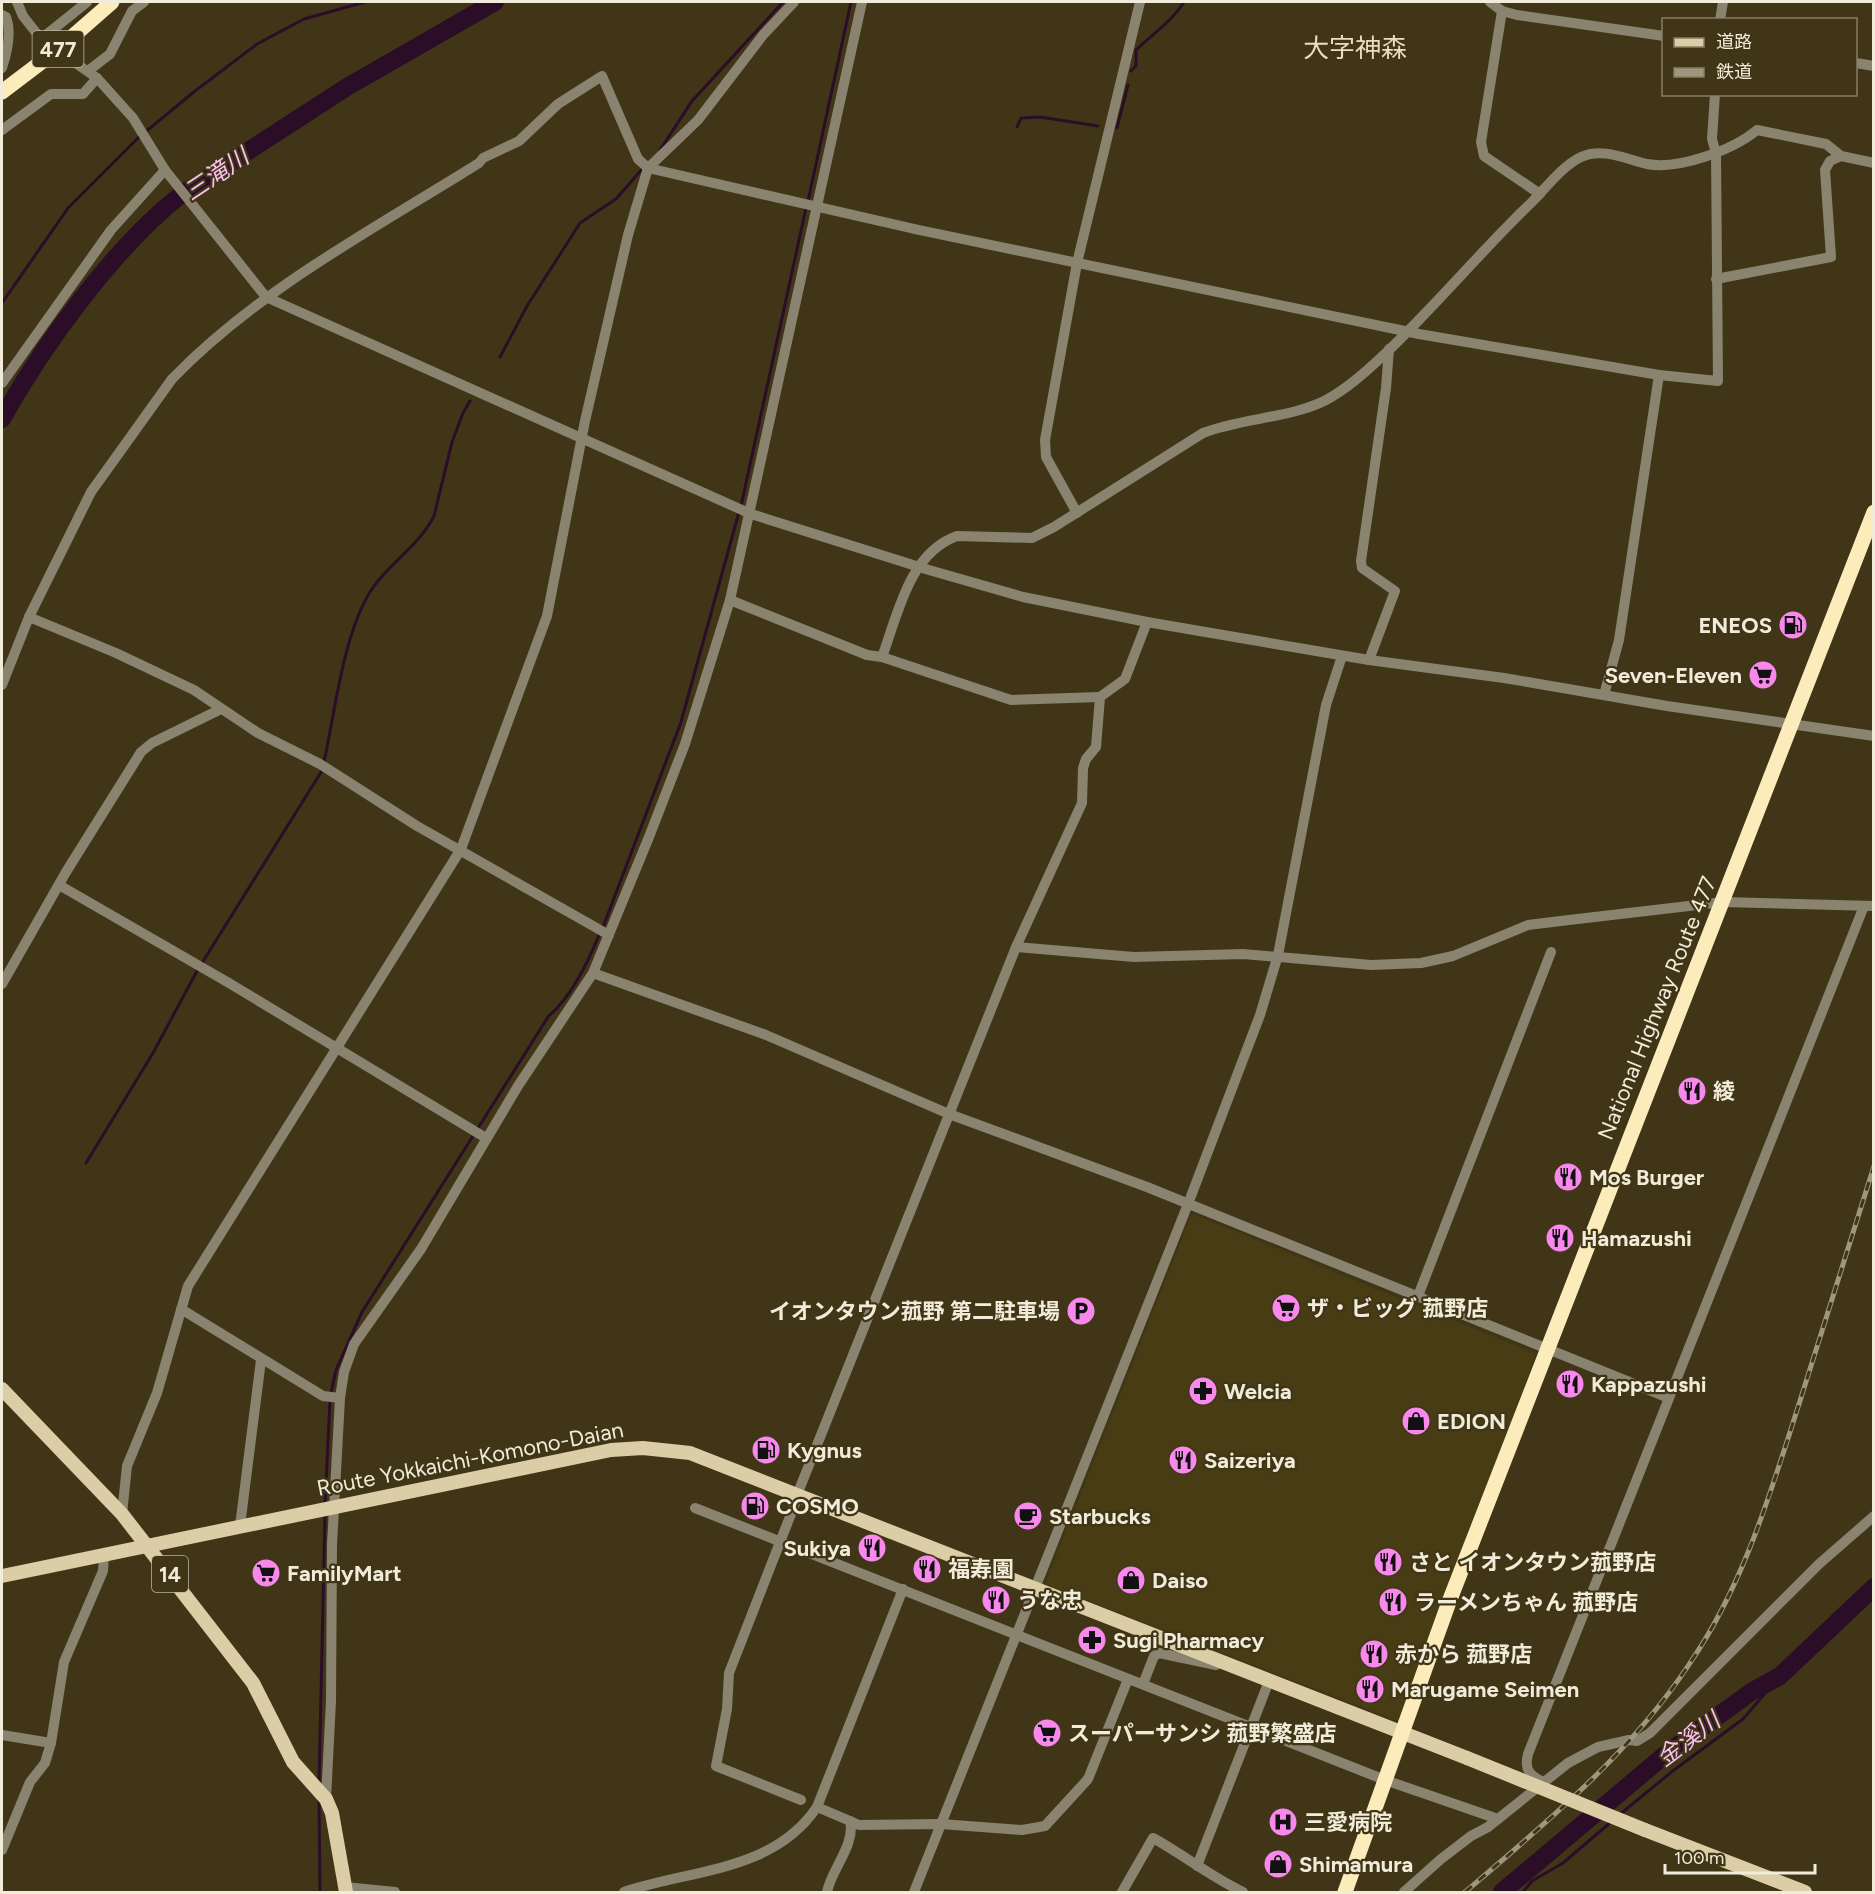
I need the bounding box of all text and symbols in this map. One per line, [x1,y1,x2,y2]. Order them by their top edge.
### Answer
legend [1662,18,1857,96]
road number: 477 [32,31,84,67]
text: 道路 [1716,31,1752,53]
district label: 大字神森 [1303,32,1407,64]
text: 鉄道 [1716,61,1752,83]
water label: 三滝川 [178,140,256,206]
fuel station icon: ENEOS [1777,609,1809,641]
place label: ENEOS [1698,612,1772,639]
supermarket icon: Seven-Eleven [1747,659,1779,691]
place label: Seven-Eleven [1605,662,1742,689]
street label: National Highway Route 477 [1592,872,1722,1144]
restaurant icon: 綾 [1676,1075,1708,1107]
place label: 綾 [1713,1078,1735,1105]
restaurant icon: Mos Burger [1552,1161,1584,1193]
place label: Mos Burger [1589,1164,1705,1191]
restaurant icon: Hamazushi [1544,1222,1576,1254]
place label: Hamazushi [1581,1225,1692,1252]
supermarket icon: ザ・ビッグ 菰野店 [1270,1292,1302,1324]
parking icon: イオンタウン菰野 第二駐車場 [1065,1295,1097,1327]
place label: ザ・ビッグ 菰野店 [1307,1295,1488,1322]
place label: イオンタウン菰野 第二駐車場 [769,1298,1060,1325]
restaurant icon: Kappazushi [1554,1368,1586,1400]
place label: Kappazushi [1591,1371,1706,1398]
pharmacy icon: Welcia [1187,1375,1219,1407]
place label: Welcia [1224,1378,1292,1405]
shop icon: EDION [1400,1405,1432,1437]
place label: EDION [1437,1408,1506,1435]
street label: Route Yokkaichi-Komono-Daian [314,1416,626,1502]
fuel station icon: Kygnus [750,1434,782,1466]
place label: Kygnus [787,1437,862,1464]
restaurant icon: Saizeriya [1167,1444,1199,1476]
place label: Saizeriya [1204,1447,1296,1474]
fuel station icon: COSMO [739,1490,771,1522]
place label: COSMO [776,1493,859,1520]
cafe icon: Starbucks [1012,1500,1044,1532]
place label: Starbucks [1049,1503,1151,1530]
restaurant icon: Sukiya [856,1532,888,1564]
place label: Sukiya [784,1535,851,1562]
restaurant icon: さと イオンタウン菰野店 [1372,1546,1404,1578]
place label: さと イオンタウン菰野店 [1409,1549,1656,1576]
restaurant icon: 福寿園 [911,1553,943,1585]
road number: 14 [152,1556,188,1592]
place label: 福寿園 [948,1556,1014,1583]
supermarket icon: FamilyMart [250,1557,282,1589]
place label: FamilyMart [287,1560,402,1587]
shop icon: Daiso [1115,1564,1147,1596]
place label: Daiso [1152,1567,1208,1594]
restaurant icon: うな忠 [980,1584,1012,1616]
restaurant icon: ラーメンちゃん 菰野店 [1377,1586,1409,1618]
place label: うな忠 [1017,1587,1083,1614]
place label: ラーメンちゃん 菰野店 [1414,1589,1638,1616]
pharmacy icon: Sugi Pharmacy [1076,1624,1108,1656]
place label: Sugi Pharmacy [1113,1627,1264,1654]
restaurant icon: 赤から 菰野店 [1358,1638,1390,1670]
place label: 赤から 菰野店 [1395,1641,1532,1668]
restaurant icon: Marugame Seimen [1354,1673,1386,1705]
place label: Marugame Seimen [1391,1676,1579,1703]
water label: 金溪川 [1651,1704,1728,1772]
supermarket icon: スーパーサンシ 菰野繁盛店 [1031,1717,1063,1749]
place label: スーパーサンシ 菰野繁盛店 [1068,1720,1337,1747]
hospital icon: 三愛病院 [1267,1806,1299,1838]
place label: 三愛病院 [1304,1809,1392,1836]
scale bar [1665,1837,1815,1875]
text: 100 m [1674,1847,1724,1869]
shop icon: Shimamura [1262,1848,1294,1880]
place label: Shimamura [1299,1851,1413,1878]

